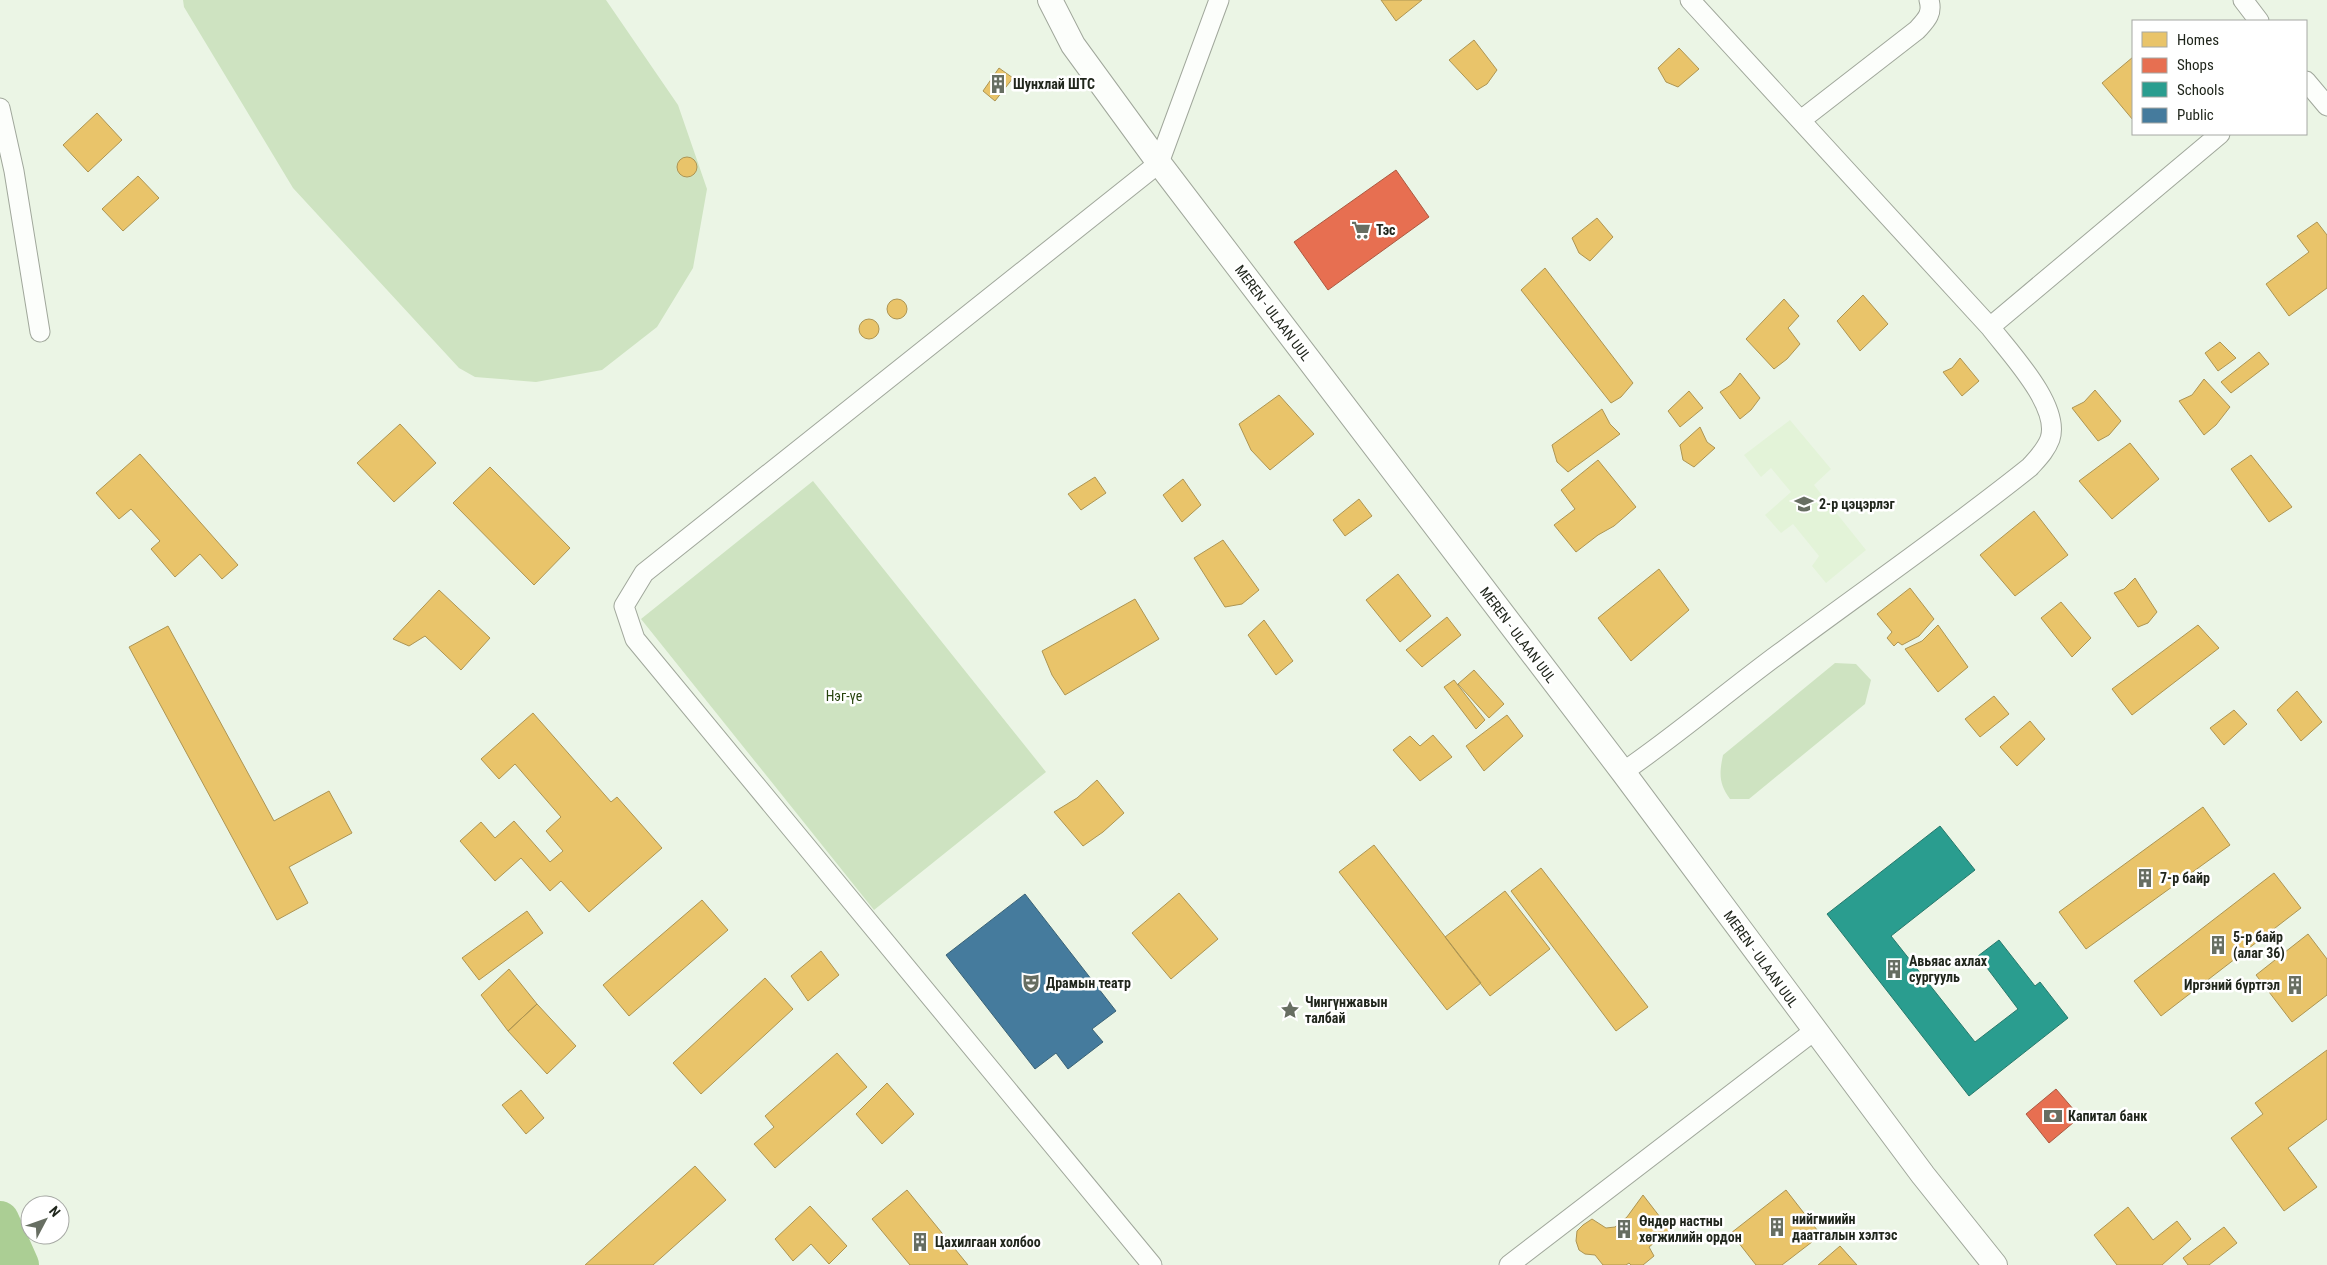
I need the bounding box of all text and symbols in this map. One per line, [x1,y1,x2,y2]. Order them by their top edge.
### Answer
legend [2132,20,2307,135]
text: Homes [2177,31,2219,49]
text: Shops [2177,56,2214,74]
building icon: Шунхлай ШТС [987,73,1009,95]
place label: Шунхлай ШТС [1013,76,1095,92]
text: Schools [2177,81,2224,99]
text: Public [2177,106,2214,124]
supermarket icon: Тэс [1350,219,1372,241]
place label: Тэс [1376,222,1396,238]
street label: MEREN - ULAAN UUL [1232,262,1314,364]
school or university icon: 2-р цэцэрлэг [1793,493,1815,515]
place label: 2-р цэцэрлэг [1819,496,1895,512]
street label: MEREN - ULAAN UUL [1477,584,1559,686]
park label: Нэг-үе [826,688,863,704]
building icon: 7-р байр [2134,867,2156,889]
place label: 7-р байр [2160,870,2210,886]
street label: MEREN - ULAAN UUL [1721,908,1802,1011]
place label: 5-р байр (алаг 36) [2233,929,2285,962]
building icon: 5-р байр (алаг 36) [2207,934,2229,956]
place label: Авьяас ахлах сургууль [1909,953,1988,985]
building icon: Авьяас ахлах сургууль [1883,958,1905,980]
theatre icon: Драмын театр [1020,972,1042,994]
building icon: Иргэний бүртгэл [2284,974,2306,996]
place label: Драмын театр [1046,975,1131,991]
place label: Иргэний бүртгэл [2184,977,2280,993]
place label: Чингүнжавын талбай [1305,994,1387,1026]
place icon: Чингүнжавын талбай [1279,999,1301,1021]
bank icon: Капитал банк [2042,1105,2064,1127]
place label: Капитал банк [2068,1108,2147,1124]
north arrow [20,1195,70,1245]
text: N [46,1203,64,1220]
place label: нийгмиийн даатгалын хэлтэс [1792,1211,1898,1243]
place label: Өндөр настны хөгжилийн ордон [1639,1213,1742,1245]
building icon: нийгмиийн даатгалын хэлтэс [1766,1216,1788,1238]
building icon: Өндөр настны хөгжилийн ордон [1613,1218,1635,1240]
building icon: Цахилгаан холбоо [909,1231,931,1253]
place label: Цахилгаан холбоо [935,1234,1041,1250]

